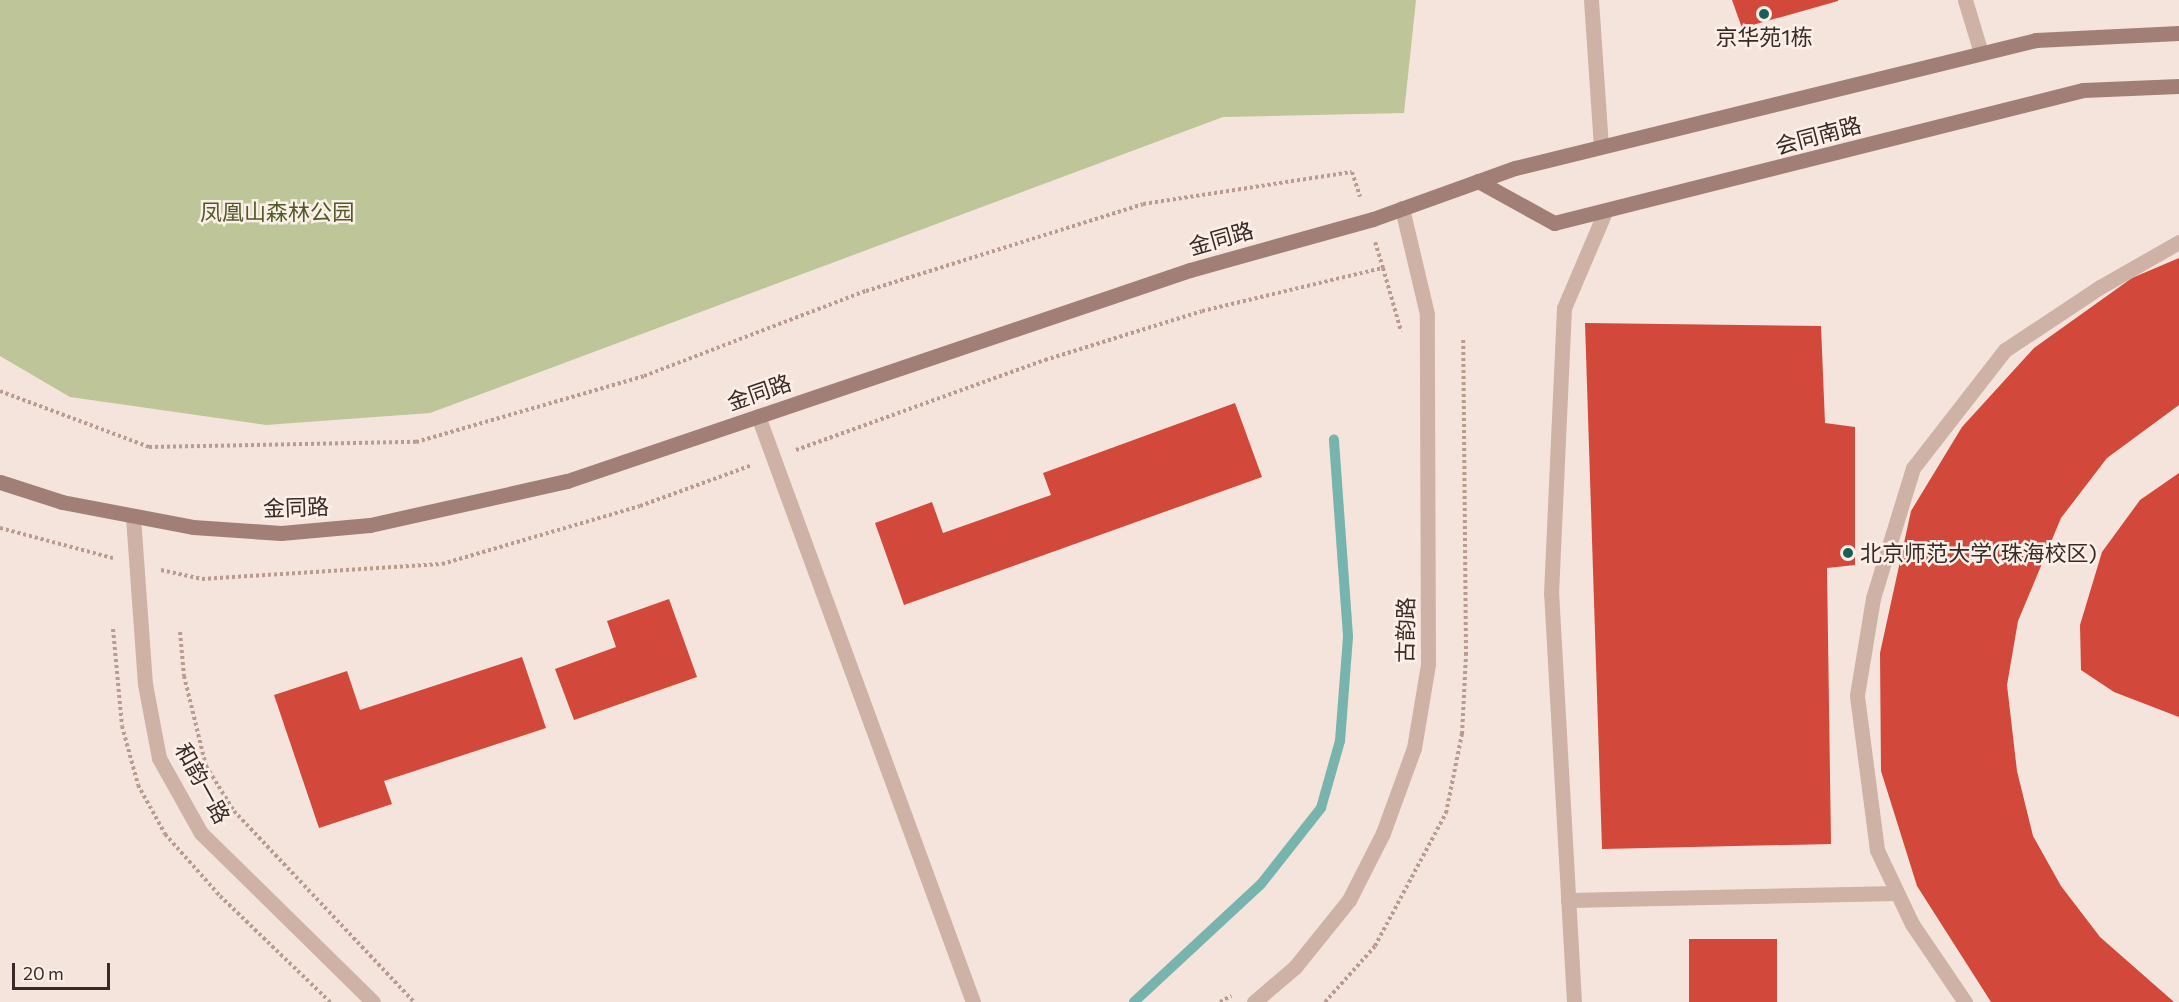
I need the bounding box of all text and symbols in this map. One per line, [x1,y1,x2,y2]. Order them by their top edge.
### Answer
marker: 京华苑1栋 [1757,7,1771,21]
place label: 京华苑1栋 [1715,24,1813,50]
street label: 会同南路 [1772,111,1864,159]
park label: 凤凰山森林公园 [200,199,354,225]
street label: 金同路 [1186,216,1256,260]
street label: 金同路 [724,369,794,415]
street label: 金同路 [263,493,329,521]
place label: 北京师范大学(珠海校区) [1860,540,2097,566]
marker: 北京师范大学(珠海校区) [1841,546,1855,560]
street label: 古韵路 [1391,597,1419,663]
street label: 和韵一路 [170,738,236,828]
scale bar [15,951,112,989]
text: 20 m [23,962,64,984]

